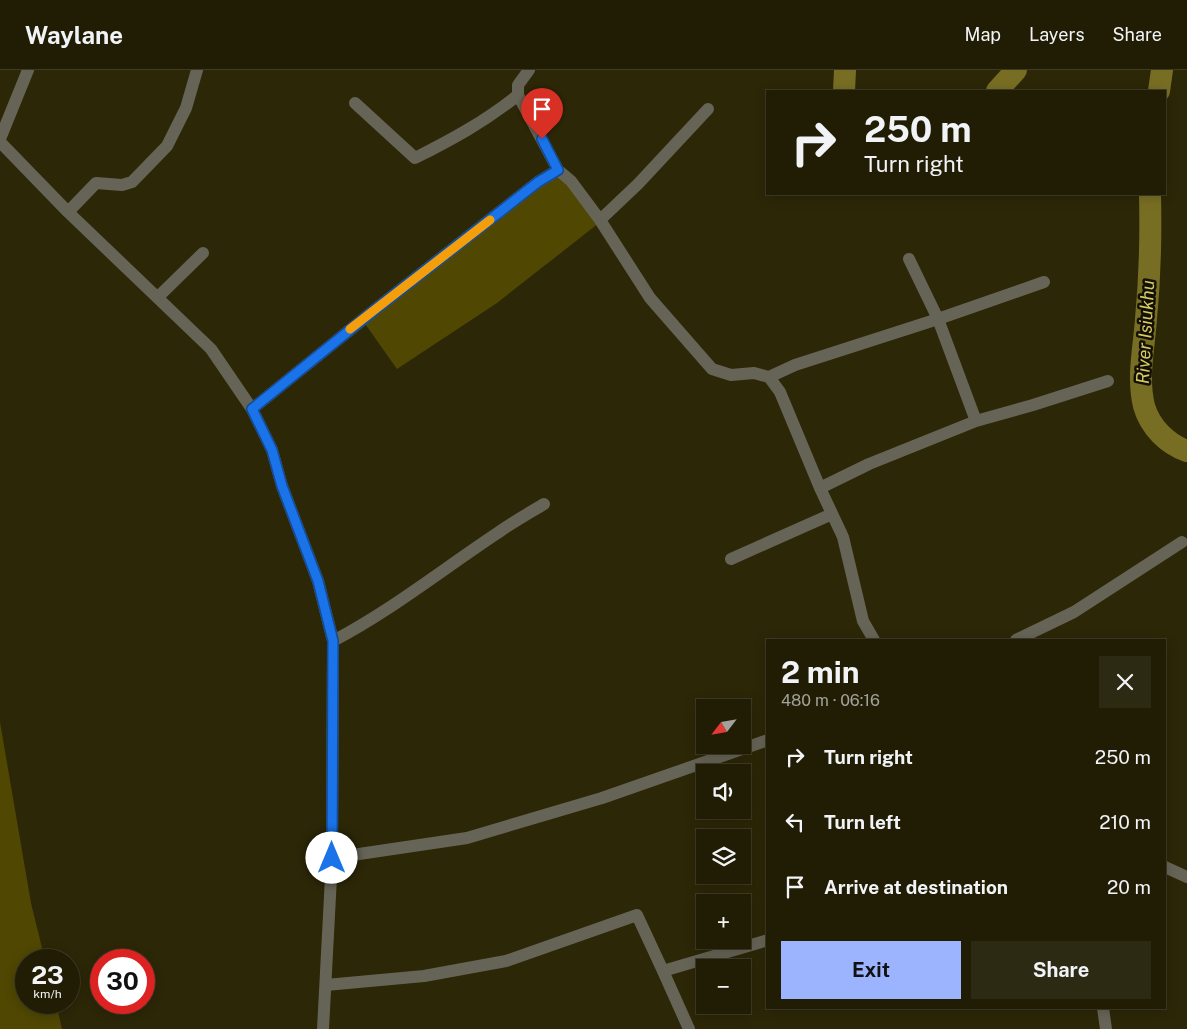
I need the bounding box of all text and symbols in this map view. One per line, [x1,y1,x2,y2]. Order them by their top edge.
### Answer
text: Waylane [25,21,123,49]
text: Map [965,24,1001,45]
text: Layers [1029,24,1085,45]
text: Share [1113,24,1162,45]
pin [521,88,563,139]
icon: arrive [528,95,556,123]
text: 250 m [864,109,972,150]
icon: right [781,110,846,175]
text: Turn right [864,151,964,177]
water label: River Isiukhu [1132,279,1158,385]
text: 2 min [781,654,860,690]
button: close [1099,656,1151,708]
text: 480 m · 06:16 [781,691,880,710]
north arrow [696,699,751,754]
map controls [696,699,751,1014]
icon: right [781,743,809,771]
text: Turn right [824,746,913,768]
text: 250 m [1095,746,1151,768]
button: sound [696,764,751,819]
icon: left [781,808,809,836]
text: Turn left [824,811,901,833]
text: 210 m [1099,811,1151,833]
button: layers [696,829,751,884]
position arrow [305,831,357,883]
icon: arrive [781,873,809,901]
text: Arrive at destination [824,876,1008,898]
text: 20 m [1107,876,1151,898]
button: + [696,894,751,949]
button: Exit [781,941,961,999]
button: Share [971,941,1151,999]
speed limit sign: 30 [90,949,155,1014]
button: − [696,959,751,1014]
text: 23 [31,960,64,990]
text: km/h [33,987,62,1001]

